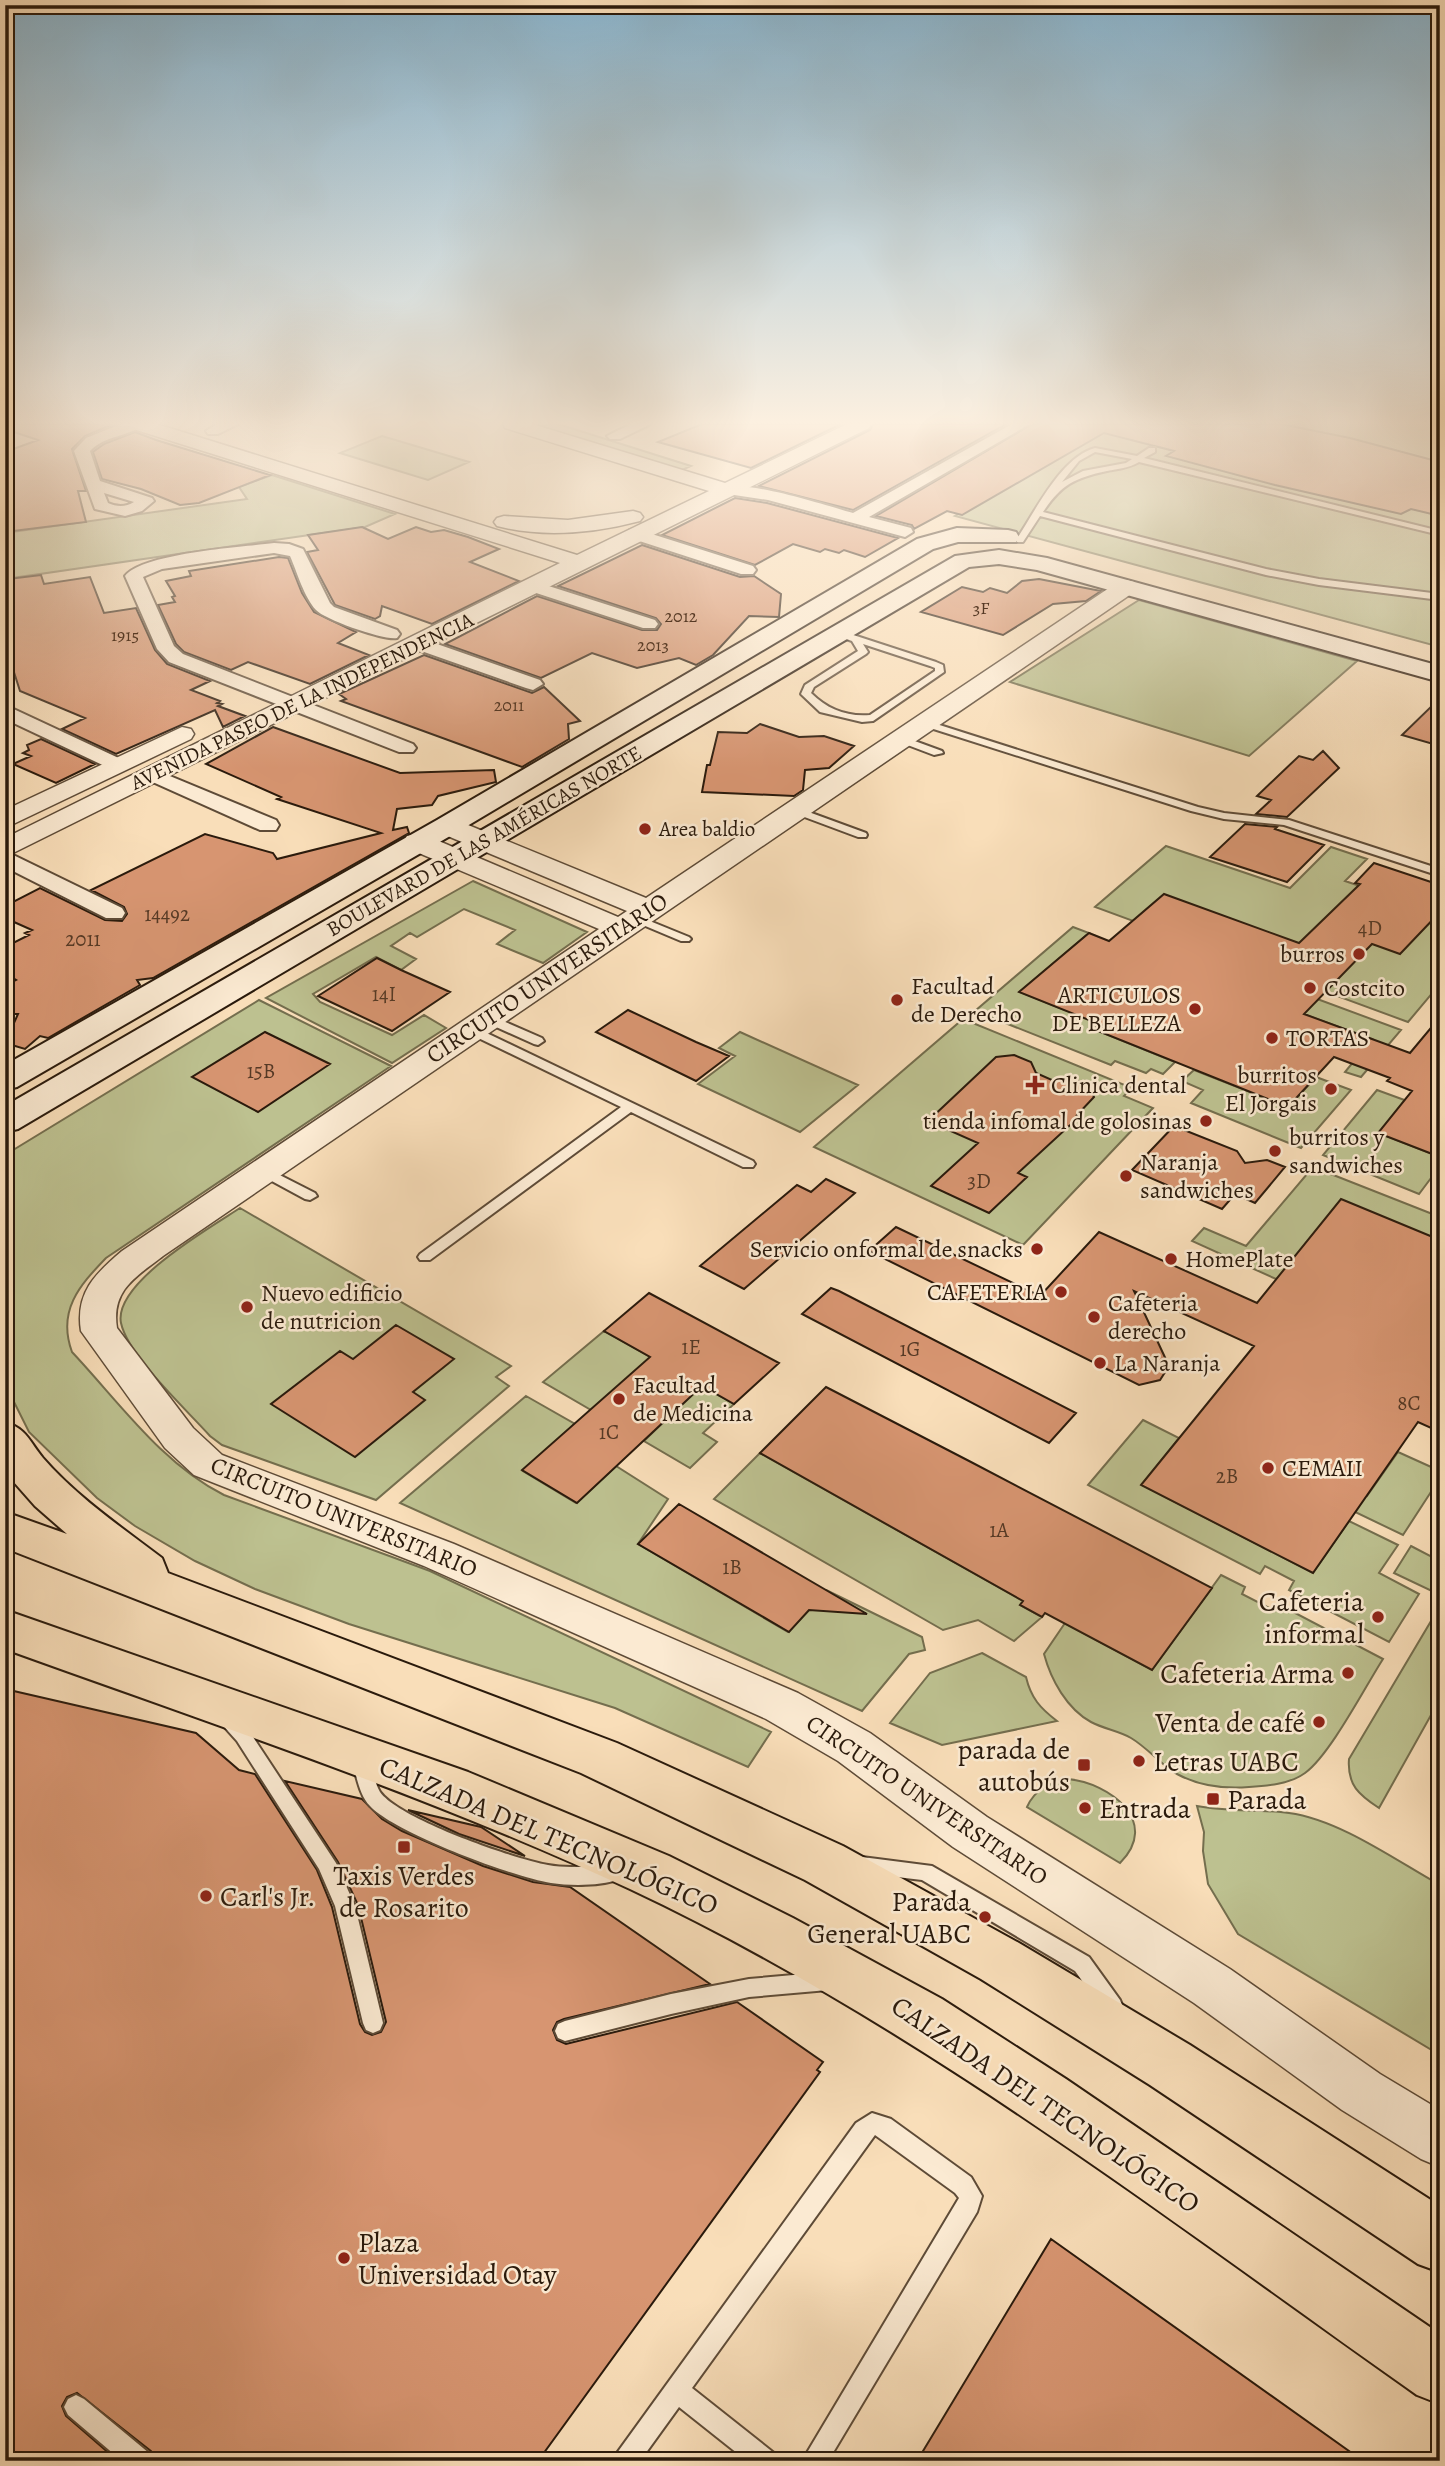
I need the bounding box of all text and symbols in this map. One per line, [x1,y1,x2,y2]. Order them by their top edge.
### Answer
house number: 3F [973,596,989,620]
house number: 2012 [665,604,698,628]
street label: AVENIDA PASEO DE LA INDEPENDENCIA [125,605,479,797]
house number: 1915 [111,623,139,647]
house number: 2013 [637,633,669,657]
house number: 2011 [494,693,524,717]
street label: BOULEVARD DE LAS AMÉRICAS NORTE [321,739,647,943]
place label: Area baldio [658,815,755,843]
marker: Area baldio [637,821,653,837]
street label: CIRCUITO UNIVERSITARIO [420,885,674,1071]
house number: 14492 [144,900,190,928]
house number: 4D [1358,914,1382,942]
house number: 2011 [65,925,101,953]
place label: burros [1280,938,1345,970]
marker: burros [1351,946,1367,962]
place label: Facultad de Derecho [911,970,1022,1030]
place label: Costcito [1324,972,1405,1004]
place label: ARTICULOS DE BELLEZA [1051,979,1182,1039]
house number: 14I [372,980,396,1008]
marker: Costcito [1302,980,1318,996]
marker: Facultad de Derecho [889,992,905,1008]
marker: ARTICULOS DE BELLEZA [1187,1001,1203,1017]
place label: TORTAS [1286,1022,1369,1054]
marker: TORTAS [1264,1030,1280,1046]
house number: 15B [247,1057,275,1085]
place label: burritos El Jorgais [1225,1059,1317,1119]
place label: Clinica dental [1051,1069,1186,1101]
marker: Clinica dental [1025,1075,1045,1095]
marker: burritos El Jorgais [1323,1081,1339,1097]
place label: tienda infomal de golosinas [923,1105,1192,1137]
marker: tienda infomal de golosinas [1198,1113,1214,1129]
place label: burritos y sandwiches [1289,1121,1403,1181]
marker: burritos y sandwiches [1267,1143,1283,1159]
place label: Naranja sandwiches [1140,1146,1254,1206]
house number: 3D [967,1167,991,1195]
marker: Naranja sandwiches [1118,1168,1134,1184]
place label: Servicio onformal de snacks [750,1233,1023,1265]
marker: Servicio onformal de snacks [1029,1241,1045,1257]
place label: HomePlate [1185,1243,1294,1275]
marker: HomePlate [1163,1251,1179,1267]
place label: CAFETERIA [927,1276,1048,1308]
place label: Nuevo edificio de nutricion [261,1277,402,1337]
marker: CAFETERIA [1053,1284,1069,1300]
place label: Cafeteria derecho [1108,1287,1199,1347]
marker: Nuevo edificio de nutricion [239,1299,255,1315]
marker: Cafeteria derecho [1086,1309,1102,1325]
house number: 1E [681,1333,701,1361]
house number: 1G [899,1335,921,1363]
place label: La Naranja [1114,1347,1221,1379]
marker: La Naranja [1092,1355,1108,1371]
place label: Facultad de Medicina [633,1369,754,1429]
house number: 8C [1397,1389,1421,1417]
marker: Facultad de Medicina [611,1391,627,1407]
house number: 1C [599,1418,619,1446]
street label: CIRCUITO UNIVERSITARIO [206,1449,482,1585]
place label: CEMAII [1282,1452,1363,1484]
marker: CEMAII [1260,1460,1276,1476]
house number: 2B [1216,1462,1238,1490]
house number: 1A [989,1516,1009,1544]
house number: 1B [722,1553,742,1581]
place label: Cafeteria informal [1259,1583,1364,1653]
marker: Cafeteria informal [1370,1609,1386,1625]
place label: Cafeteria Arma [1160,1655,1334,1693]
marker: Cafeteria Arma [1340,1665,1356,1681]
place label: Venta de café [1154,1704,1305,1742]
street label: CIRCUITO UNIVERSITARIO [800,1707,1054,1893]
marker: Venta de café [1311,1714,1327,1730]
place label: parada de autobús [957,1731,1070,1801]
place label: Letras UABC [1153,1743,1299,1781]
street label: CALZADA DEL TECNOLÓGICO [373,1747,724,1925]
marker: Letras UABC [1131,1753,1147,1769]
marker: parada de autobús [1076,1757,1092,1773]
place label: Parada [1227,1781,1307,1819]
place label: Entrada [1099,1790,1191,1828]
marker: Parada [1205,1791,1221,1807]
marker: Entrada [1077,1800,1093,1816]
marker: Taxis Verdes de Rosarito [396,1839,412,1855]
place label: Taxis Verdes de Rosarito [333,1857,475,1927]
place label: Carl's Jr. [220,1878,315,1916]
place label: Parada General UABC [807,1883,971,1953]
marker: Carl's Jr. [198,1888,214,1904]
marker: Parada General UABC [977,1909,993,1925]
street label: CALZADA DEL TECNOLÓGICO [884,1987,1207,2223]
place label: Plaza Universidad Otay [358,2224,557,2294]
marker: Plaza Universidad Otay [336,2250,352,2266]

